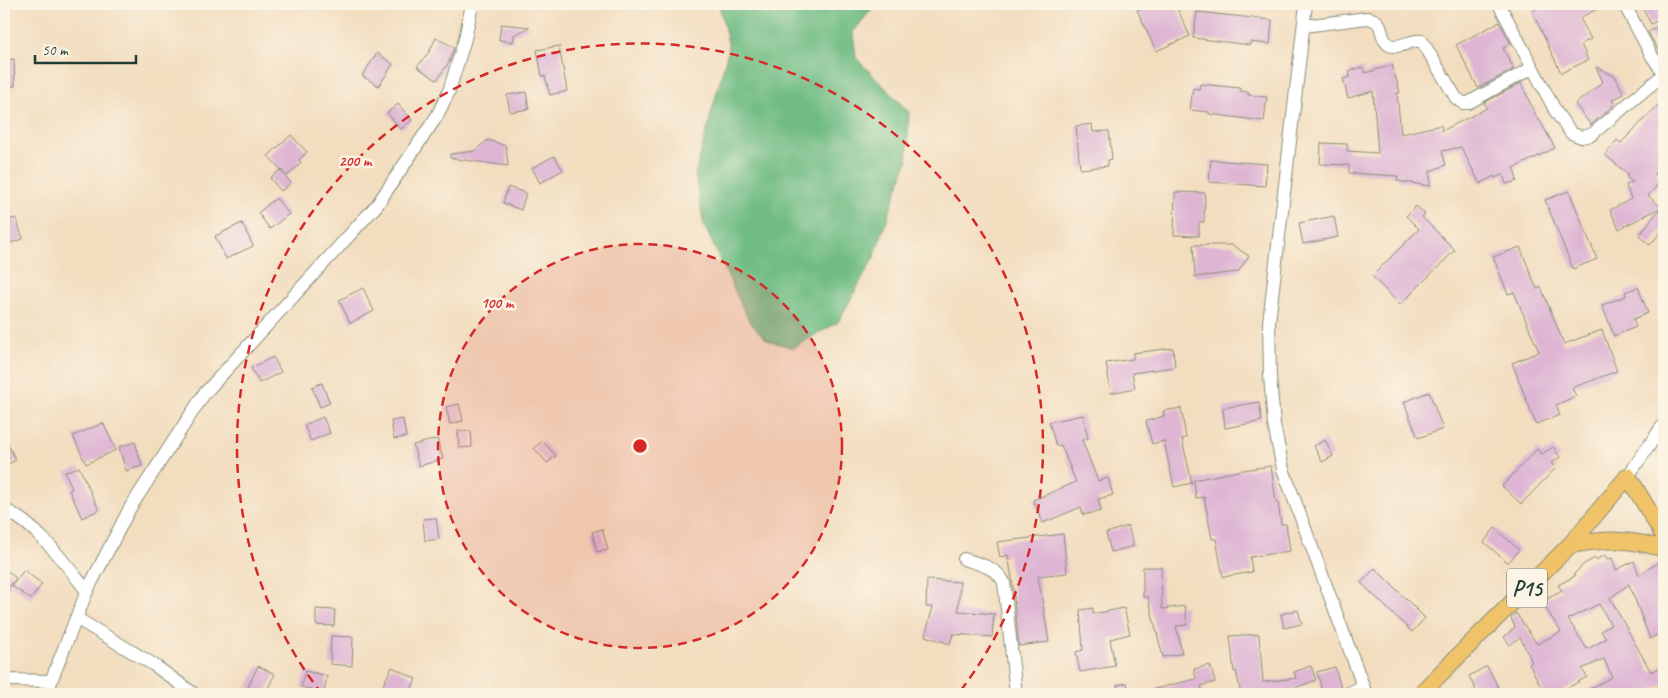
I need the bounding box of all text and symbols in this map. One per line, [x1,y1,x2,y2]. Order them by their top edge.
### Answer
scale bar [35,32,136,64]
text: 50 m [42,41,69,60]
text: 200 m [339,152,373,171]
text: 100 m [481,294,515,313]
centre of rings [631,437,649,455]
road number: P15 [1507,568,1547,608]

